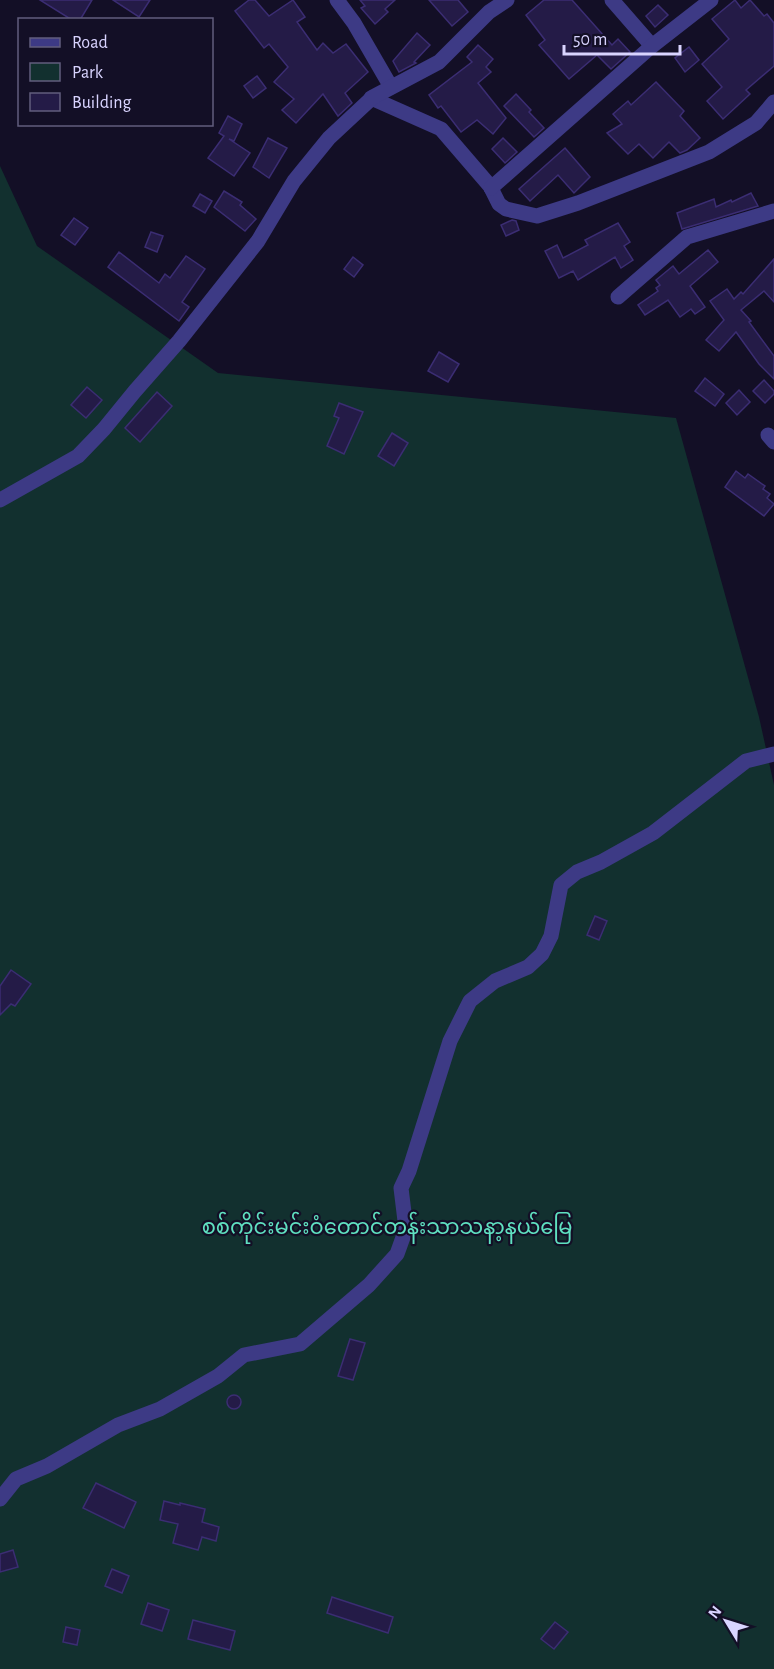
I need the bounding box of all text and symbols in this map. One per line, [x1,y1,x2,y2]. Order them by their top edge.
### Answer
legend [18,18,213,126]
scale bar [564,18,680,56]
text: 50 m [573,31,607,49]
text: Road [72,34,108,52]
text: Park [72,64,104,82]
text: Building [72,94,132,112]
park label: စစ်ကိုင်းမင်းဝံတောင်တန်းသာသနာ့နယ်မြေ [202,1211,572,1244]
north arrow [696,1591,756,1651]
text: N [705,1603,725,1622]

